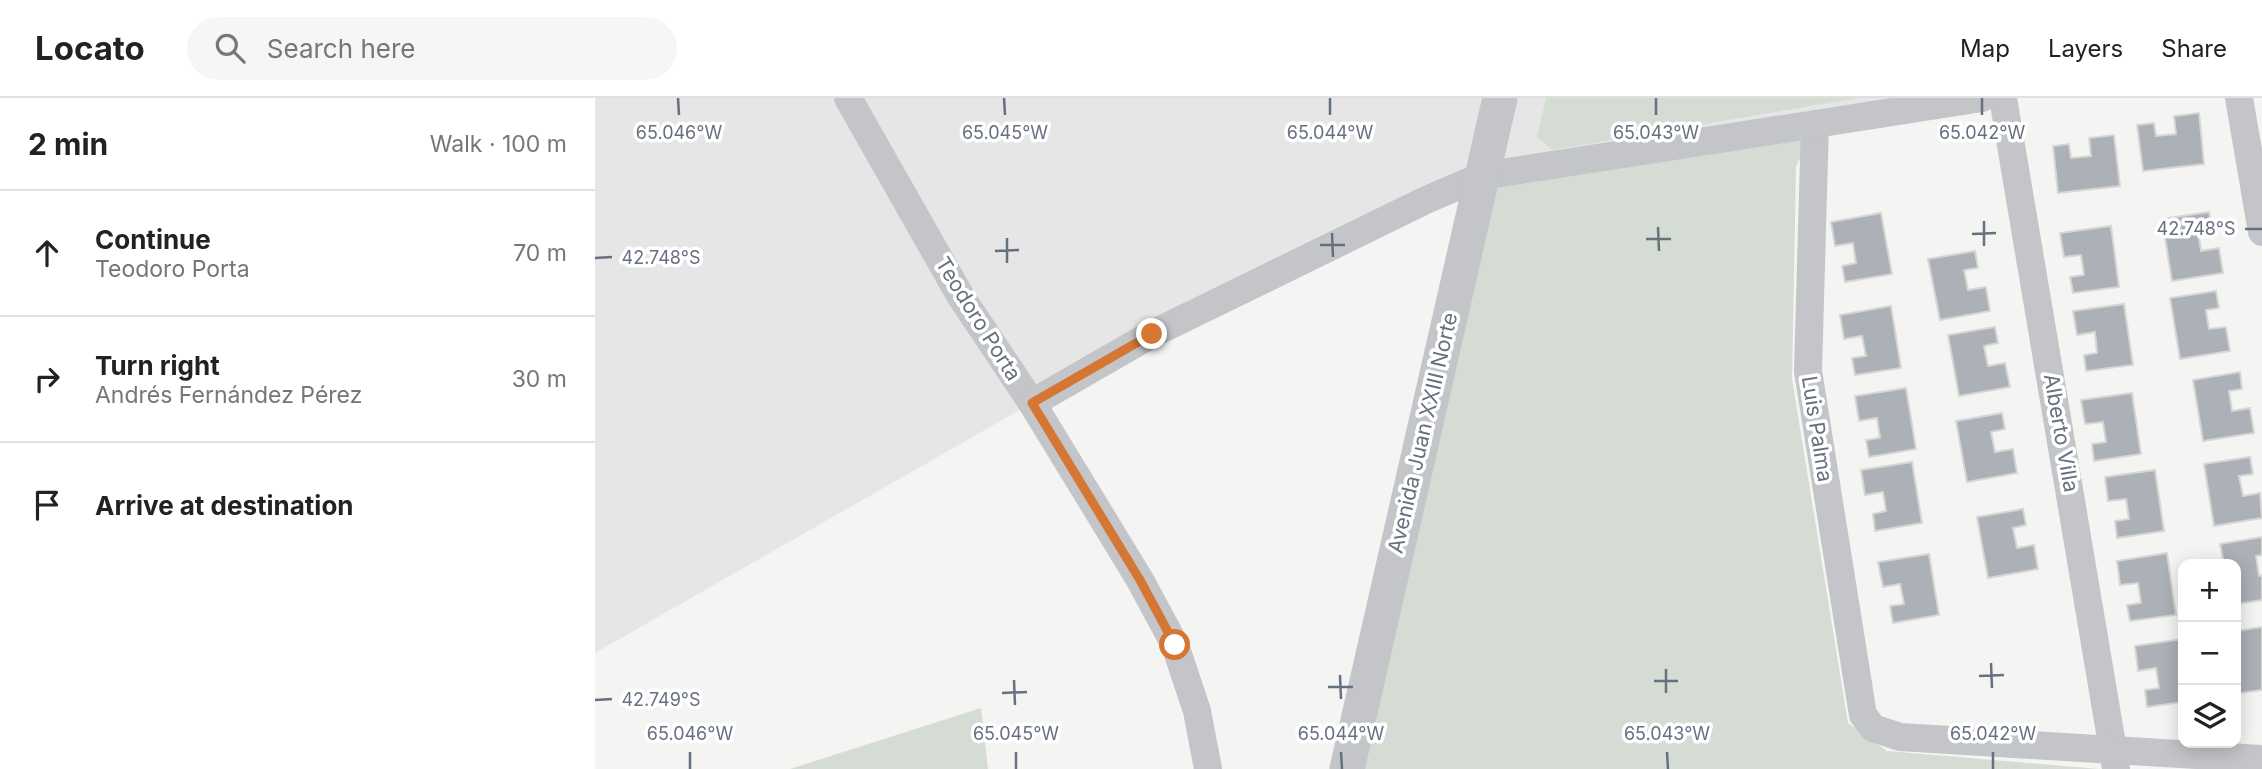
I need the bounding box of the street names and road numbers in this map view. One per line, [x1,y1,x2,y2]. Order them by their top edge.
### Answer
street label: Teodoro Porta [930,252,1026,385]
street label: Avenida Juan XXIII Norte [1383,310,1462,556]
street label: Alberto Villa [2039,372,2084,494]
street label: Luis Palma [1797,374,1838,484]

